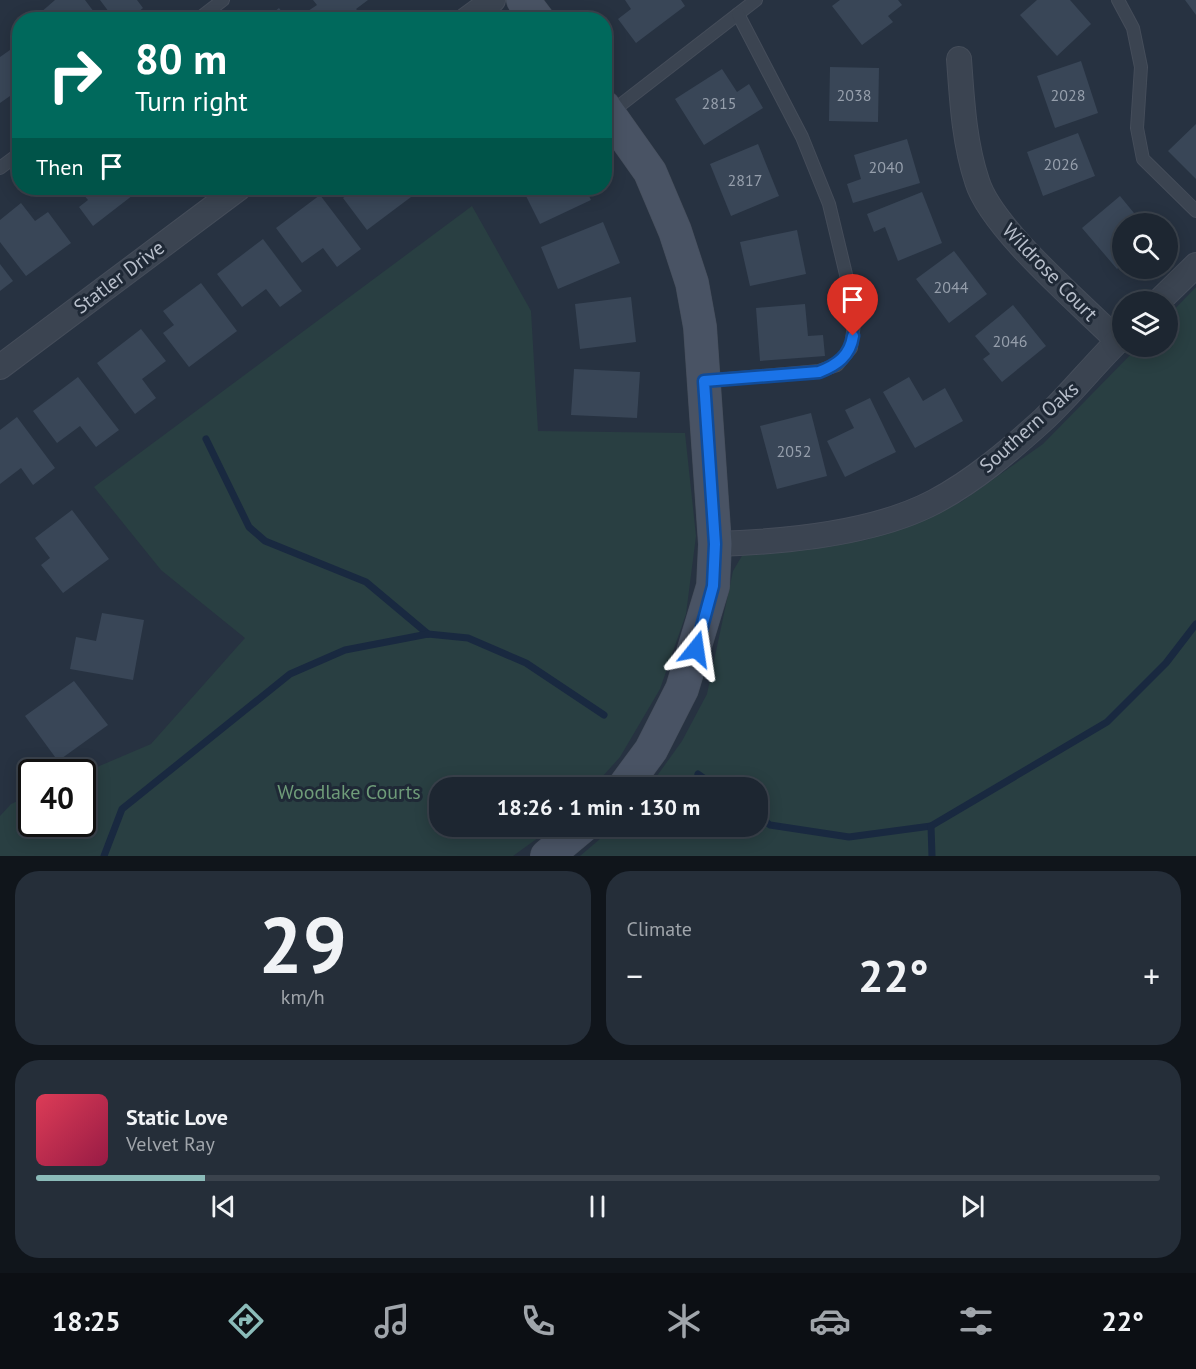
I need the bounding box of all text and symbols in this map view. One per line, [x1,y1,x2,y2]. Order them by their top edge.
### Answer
text: 80 m [135,31,227,86]
icon: right [36,36,114,114]
text: Turn right [135,84,248,118]
house number: 2038 [837,85,871,105]
house number: 2028 [1051,85,1085,105]
house number: 2815 [702,93,736,113]
icon: arrive [95,150,128,183]
text: Then [36,153,83,181]
house number: 2026 [1044,154,1078,174]
house number: 2040 [869,157,904,177]
house number: 2817 [728,170,762,190]
map controls [1112,213,1178,357]
button: search [1112,213,1178,279]
street label: Wildrose Court [997,218,1103,327]
street label: Statler Drive [68,234,170,320]
pin [827,274,878,336]
house number: 2044 [934,277,969,297]
icon: arrive [836,283,869,316]
button: layers [1112,291,1178,357]
house number: 2046 [993,331,1027,351]
street label: Southern Oaks [974,376,1084,478]
house number: 2052 [777,441,811,461]
position arrow [664,617,728,681]
speed limit sign: 40 [18,759,96,837]
park label: Woodlake Courts [277,779,421,805]
text: 18:26 · 1 min · 130 m [497,793,700,821]
text: 29 [259,894,347,995]
text: Climate [627,916,692,942]
text: 22° [858,946,929,1004]
text: − [627,954,643,997]
text: + [1143,954,1160,997]
text: km/h [281,984,325,1010]
text: Static Love [126,1103,228,1131]
text: Velvet Ray [126,1131,215,1157]
icon: previous [207,1190,240,1223]
icon: pause [581,1190,614,1223]
icon: next [956,1190,989,1223]
icon: directions [225,1300,267,1342]
icon: music [371,1300,413,1342]
icon: phone [517,1300,559,1342]
icon: climate [663,1300,705,1342]
icon: car [809,1300,851,1342]
icon: filters [955,1300,997,1342]
text: 18:25 [52,1304,121,1338]
text: 22° [1101,1304,1144,1338]

